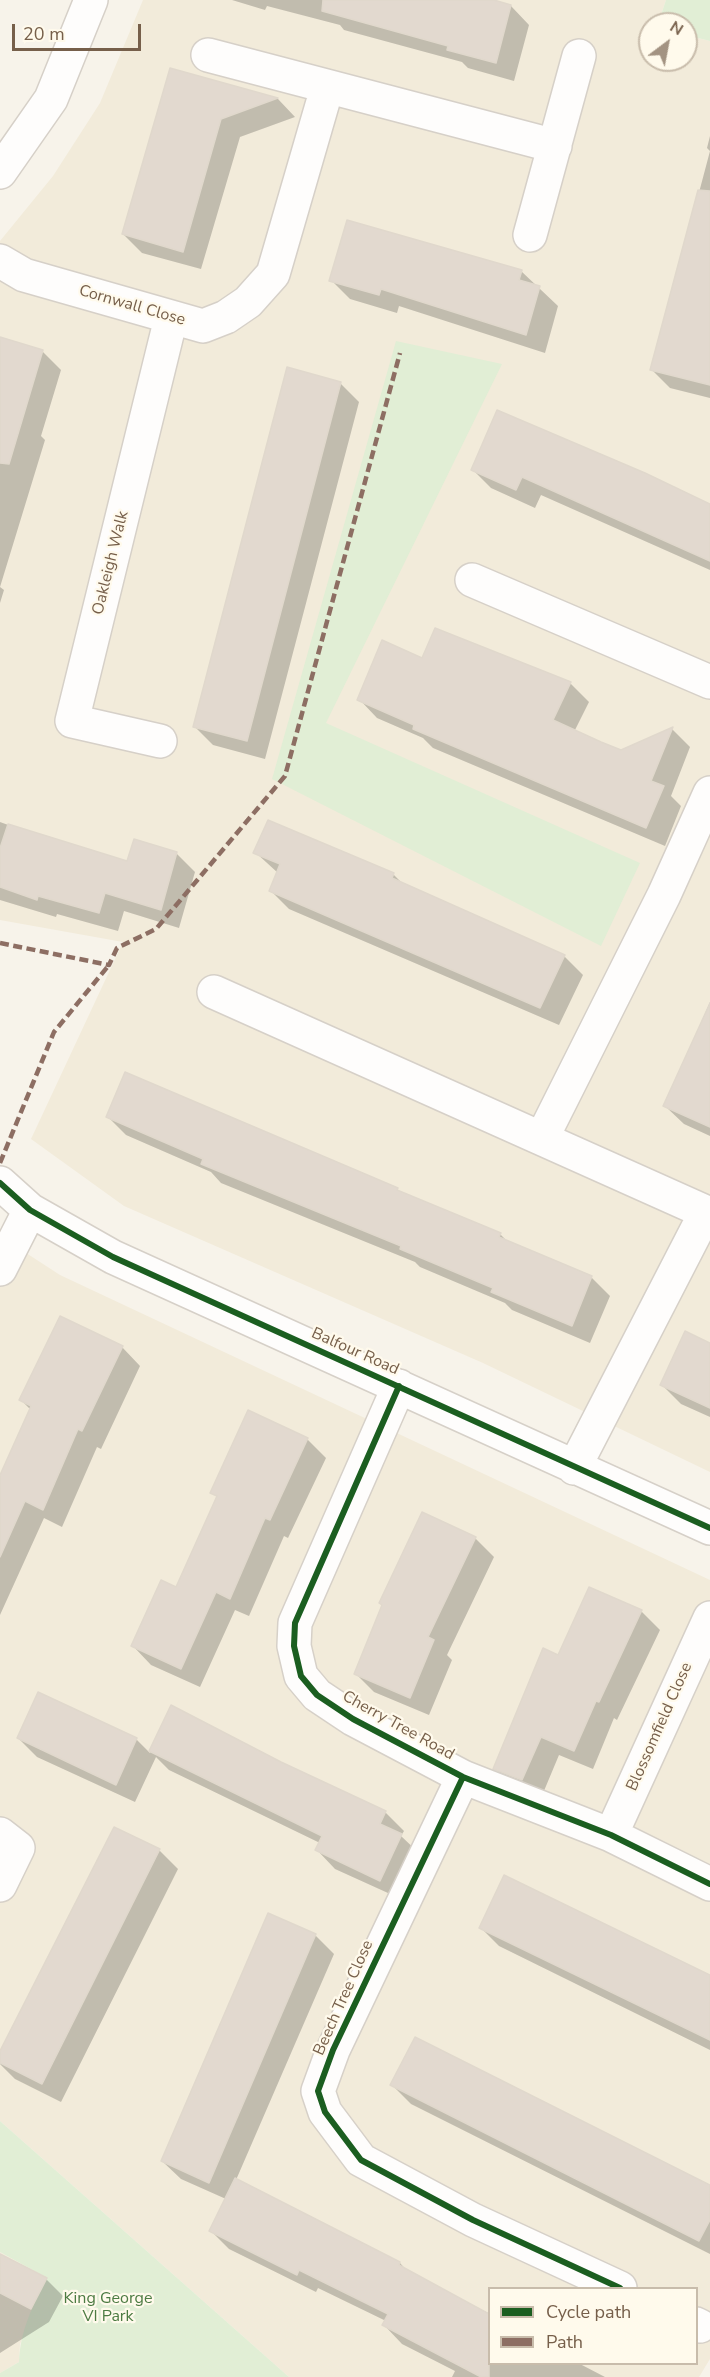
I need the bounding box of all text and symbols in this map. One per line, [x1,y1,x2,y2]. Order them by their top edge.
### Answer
scale bar [15,12,144,50]
north arrow [638,12,698,72]
text: N [666,16,687,41]
text: 20 m [23,22,65,46]
street label: Cornwall Close [77,282,187,330]
street label: Oakleigh Walk [89,509,133,617]
street label: Balfour Road [308,1324,402,1380]
street label: Blossomfield Close [623,1660,697,1794]
street label: Cherry Tree Road [339,1687,457,1765]
street label: Beech Tree Close [310,1937,378,2059]
legend [488,2287,698,2365]
park label: King George VI Park [64,2289,152,2327]
text: Cycle path [546,2300,631,2324]
text: Path [546,2330,583,2354]

